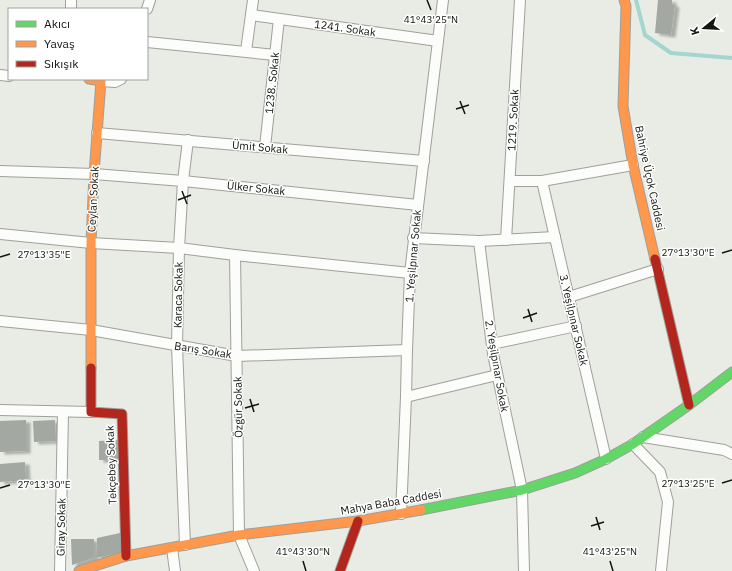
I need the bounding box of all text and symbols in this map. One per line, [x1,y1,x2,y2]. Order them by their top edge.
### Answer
legend [8,8,148,80]
north arrow [684,8,724,48]
text: 41°43'25"N [404,13,458,26]
text: Akıcı [44,16,70,31]
street label: 1241. Sokak [313,17,377,39]
text: K [687,25,702,37]
text: Yavaş [44,36,75,51]
street label: 1238. Sokak [262,51,282,115]
text: Sıkışık [44,56,79,71]
street label: 1219. Sokak [504,88,522,151]
street label: Bahriye Üçok Caddesi [632,124,668,232]
street label: Ümit Sokak [231,138,289,156]
street label: Ceylan Sokak [84,165,102,232]
street label: Ülker Sokak [226,178,286,198]
street label: 1. Yeşilpınar Sokak [402,209,424,303]
text: 27°13'30"E [661,246,715,259]
text: 27°13'35"E [17,248,71,261]
street label: Karaca Sokak [170,261,186,328]
street label: 3. Yeşilpınar Sokak [557,273,591,367]
street label: 2. Yeşilpınar Sokak [482,319,512,413]
street label: Barış Sokak [173,339,233,361]
street label: Özgür Sokak [230,376,246,438]
street label: Tekçebey Sokak [103,425,119,505]
text: 27°13'25"E [661,477,715,490]
text: 27°13'30"E [17,478,71,491]
street label: Mahya Baba Caddesi [339,486,443,518]
street label: Giray Sokak [53,498,69,556]
text: 41°43'30"N [276,545,330,558]
text: 41°43'25"N [583,545,637,558]

